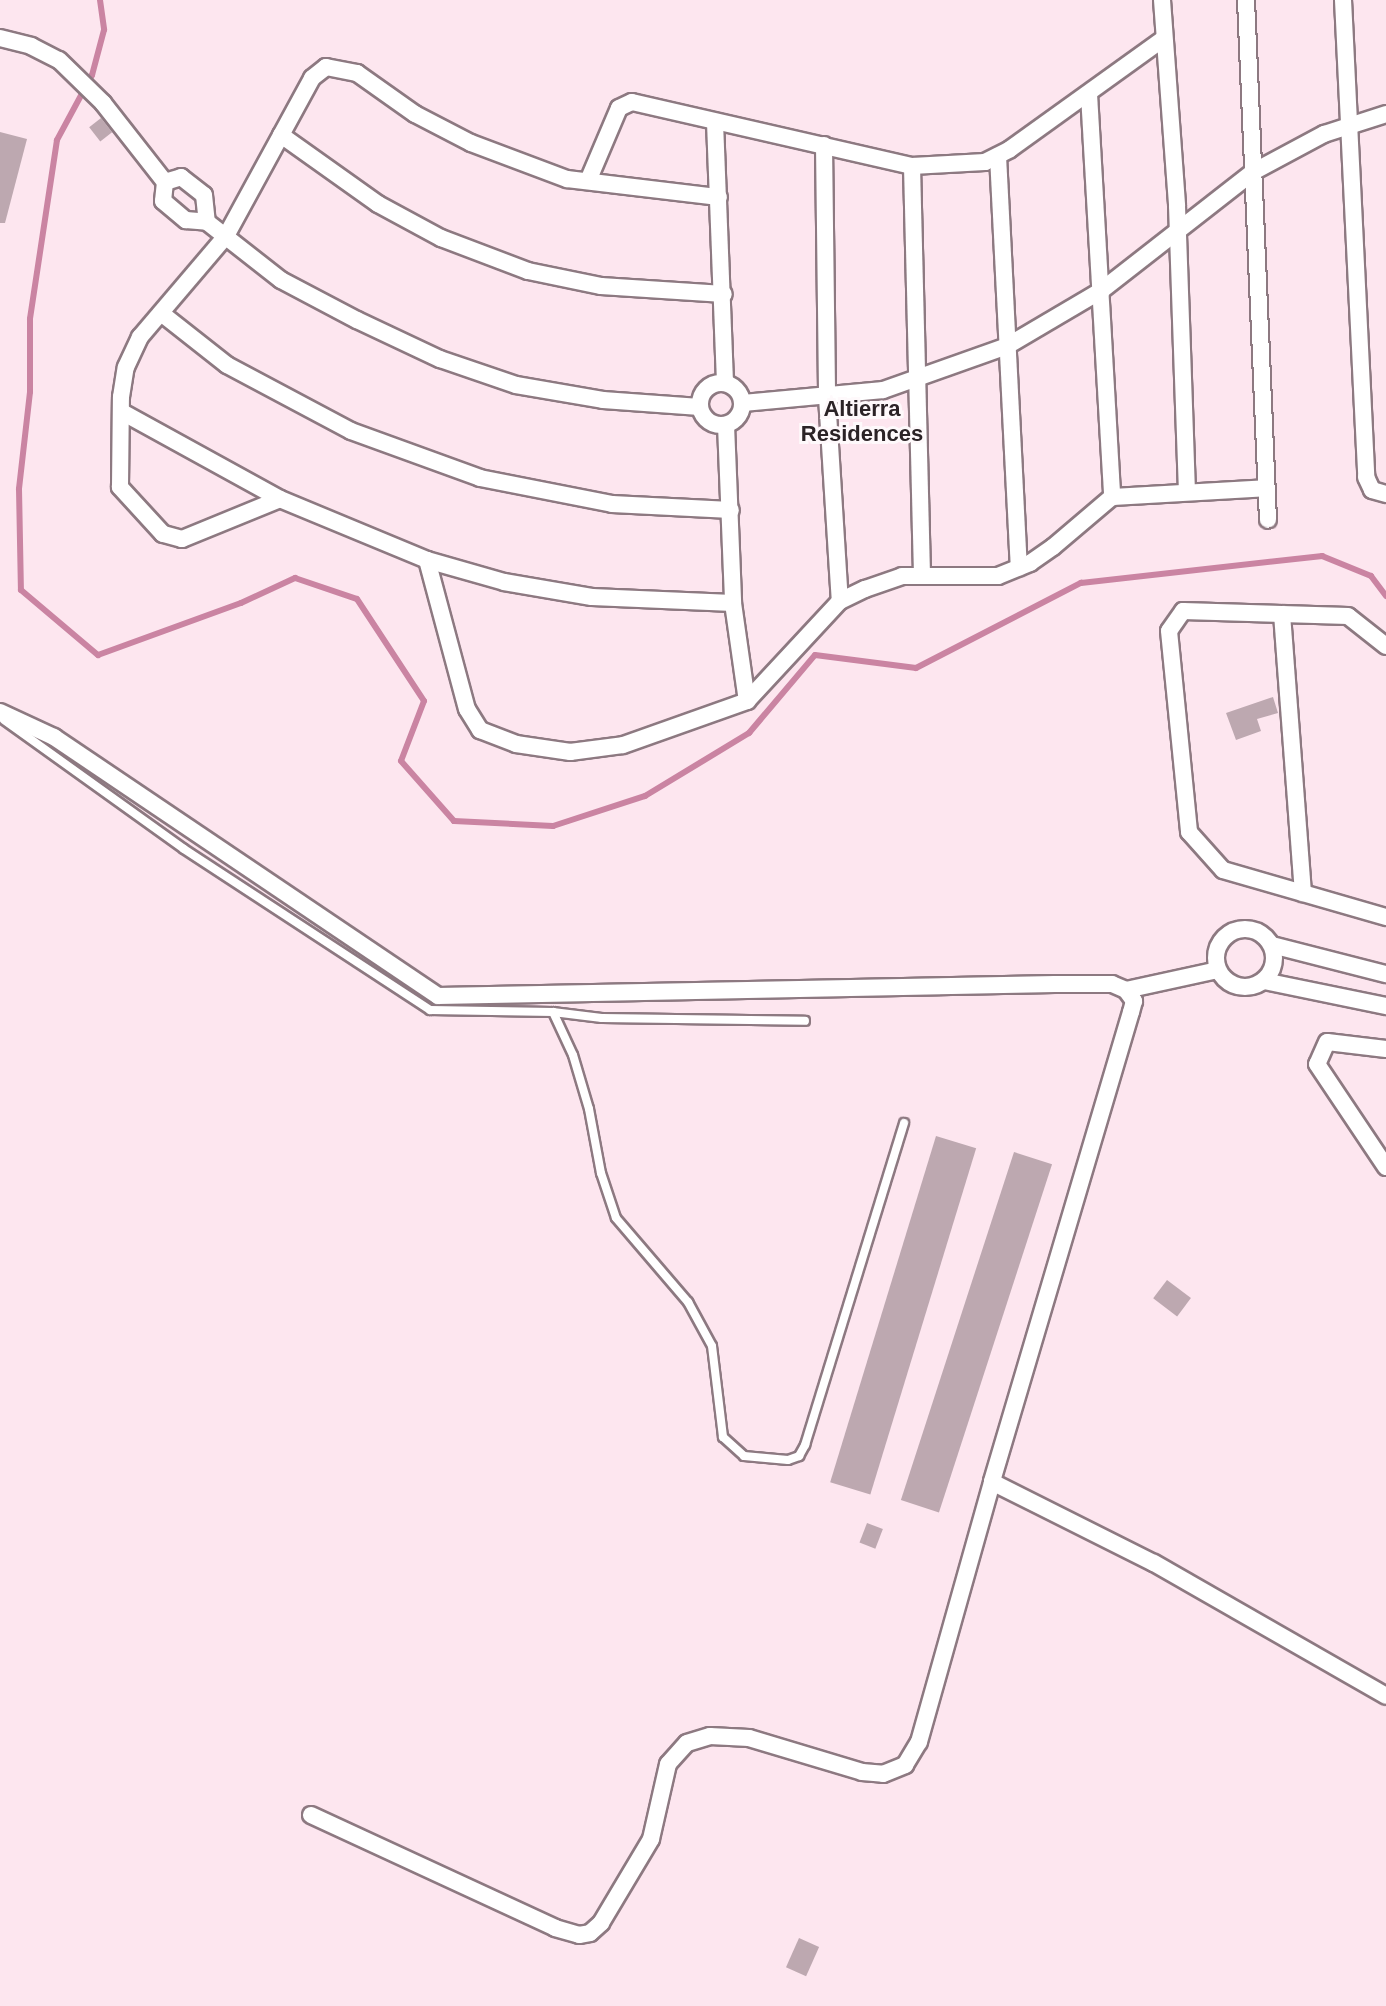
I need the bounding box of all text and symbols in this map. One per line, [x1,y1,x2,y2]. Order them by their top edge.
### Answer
district label: Altierra Residences [801,395,923,446]

